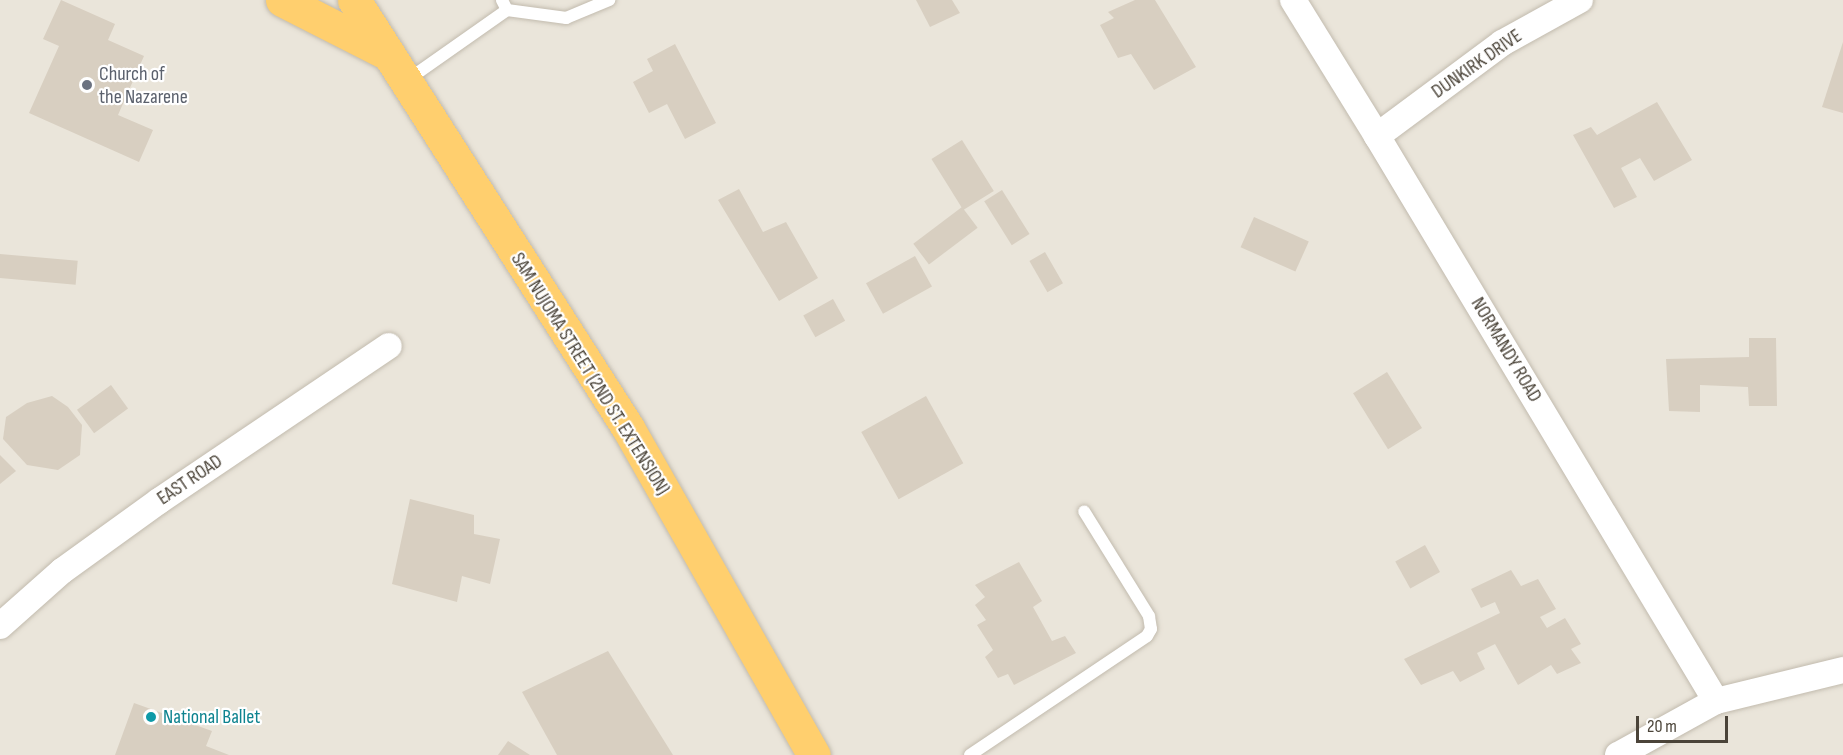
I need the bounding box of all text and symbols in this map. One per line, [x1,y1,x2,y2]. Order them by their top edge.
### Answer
street label: DUNKIRK DRIVE [1427,24,1527,104]
place label: Church of the Nazarene [99,62,188,109]
marker: Church of the Nazarene [80,78,94,92]
street label: SAM NUJOMA STREET (2ND ST. EXTENSION) [505,248,675,500]
street label: NORMANDY ROAD [1465,293,1547,407]
street label: EAST ROAD [153,449,227,511]
scale bar [1639,704,1730,742]
place label: National Ballet [163,705,260,729]
marker: National Ballet [144,710,158,724]
text: 20 m [1647,716,1677,737]

